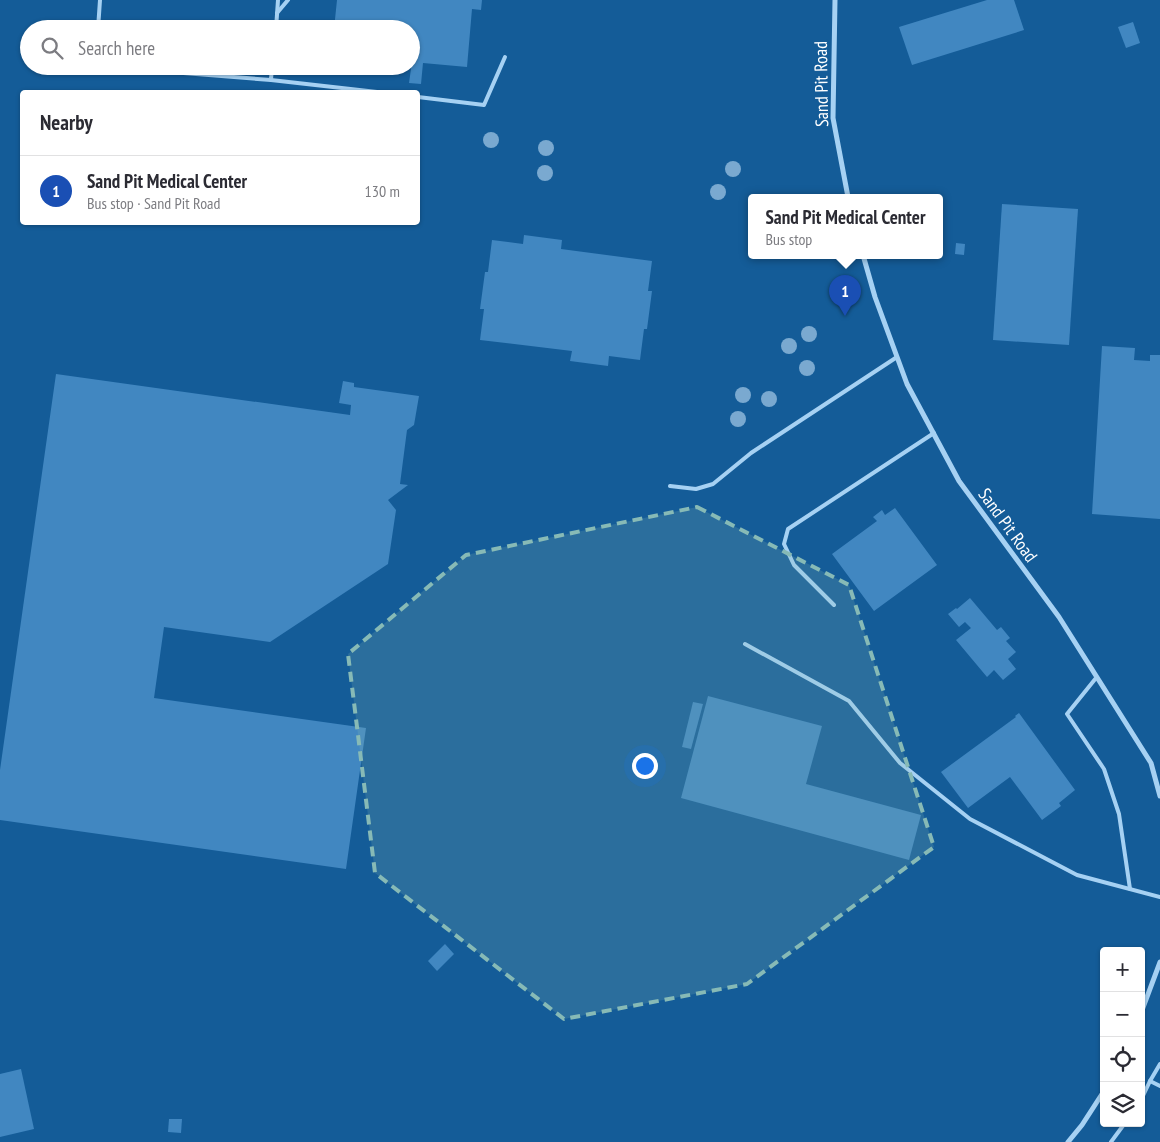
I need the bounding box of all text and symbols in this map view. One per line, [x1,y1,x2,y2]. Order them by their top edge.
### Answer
search box [20,20,420,75]
icon: search [38,34,66,62]
text: Search here [78,36,155,60]
street label: Sand Pit Road [809,41,833,127]
text: Nearby [40,109,93,136]
text: Sand Pit Medical Center [87,169,247,193]
text: 1 [52,181,60,201]
text: 130 m [365,181,400,201]
text: Bus stop · Sand Pit Road [87,193,220,213]
popup [748,194,943,259]
text: Sand Pit Medical Center [765,205,926,229]
text: Bus stop [765,229,812,249]
pin: 1 [829,275,861,316]
street label: Sand Pit Road [973,483,1043,567]
your location [632,753,658,779]
map controls [1100,947,1145,1127]
button: + [1100,947,1145,992]
button: − [1100,992,1145,1037]
button: locate [1100,1037,1145,1082]
button: layers [1100,1082,1145,1127]

